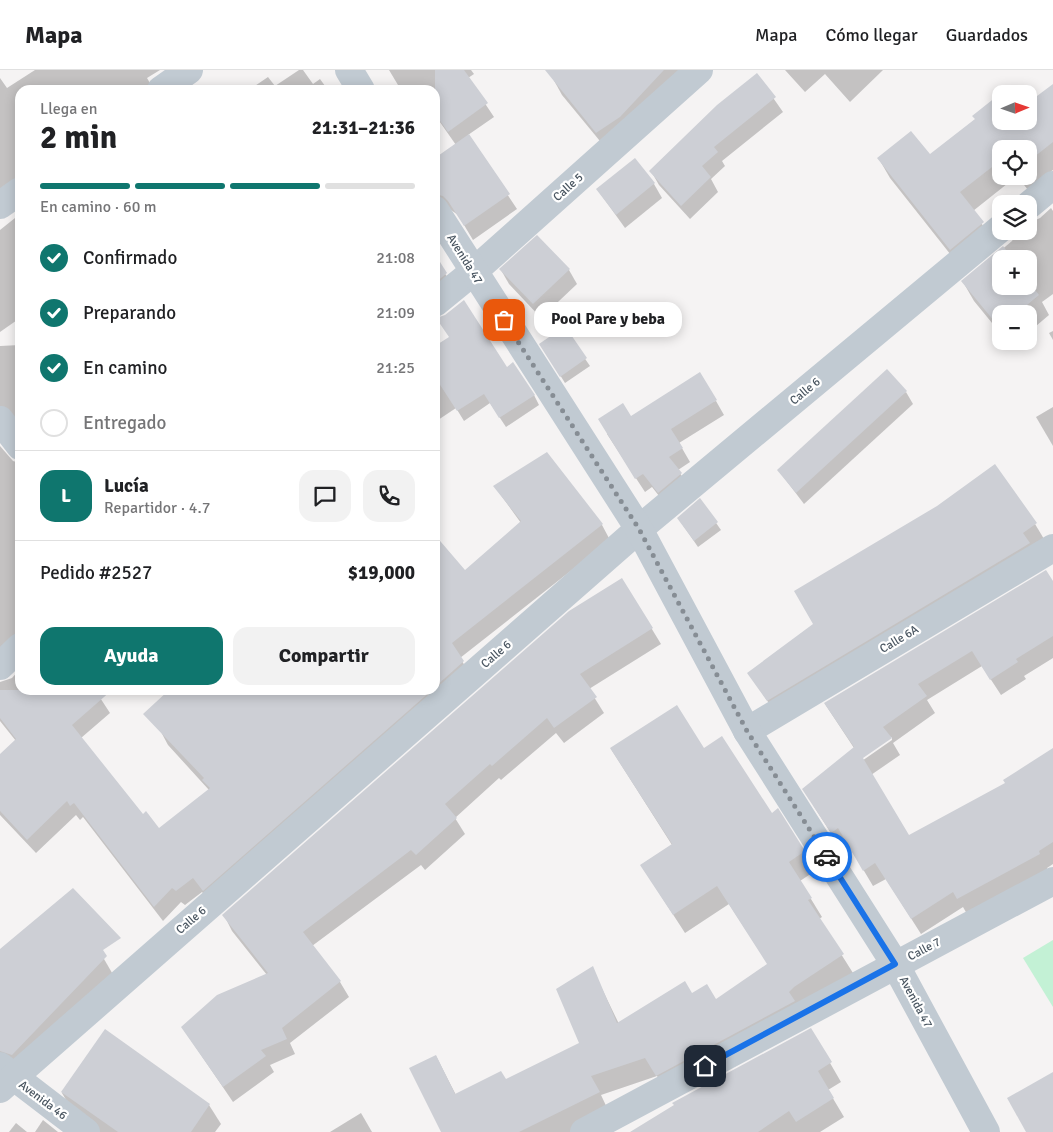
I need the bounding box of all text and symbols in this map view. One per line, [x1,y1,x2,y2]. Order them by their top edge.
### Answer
text: Mapa [25,20,83,50]
text: Mapa [755,24,797,46]
text: Cómo llegar [825,24,918,46]
text: Guardados [946,24,1028,46]
north arrow [992,85,1038,130]
map controls [992,85,1037,350]
text: Llega en [40,99,98,119]
text: 21:31–21:36 [312,116,415,140]
text: 2 min [40,118,117,157]
button: locate [992,140,1037,185]
street label: Calle 5 [550,170,586,205]
button: layers [992,195,1037,240]
text: En camino · 60 m [40,197,157,217]
street label: Avenida 47 [443,231,486,287]
icon: check [40,244,68,272]
text: Confirmado [83,246,177,270]
text: 21:08 [376,248,415,268]
button: + [992,250,1037,295]
icon: check [40,299,68,327]
pin [483,299,525,341]
text: Preparando [83,301,176,325]
callout: Pool Pare y beba [534,302,682,338]
text: 21:09 [376,303,415,323]
button: − [992,305,1037,350]
icon: bag [490,306,518,334]
text: Pool Pare y beba [551,309,665,329]
icon: check [40,354,68,382]
text: En camino [83,356,167,380]
text: 21:25 [376,358,415,378]
street label: Calle 6 [787,374,824,408]
text: Entregado [83,411,166,435]
button: chat [299,470,351,522]
button: phone [363,470,415,522]
text: Lucía [104,474,149,498]
text: L [61,484,71,508]
text: Repartidor · 4.7 [104,498,210,518]
text: Pedido #2527 [40,561,152,585]
text: $19,000 [348,561,415,585]
street label: Calle 6A [877,622,922,657]
button: Ayuda [40,627,223,685]
button: Compartir [233,627,415,685]
street label: Calle 6 [478,637,515,672]
courier [802,832,852,882]
icon: car [813,843,841,871]
street label: Calle 6 [173,903,210,938]
street label: Calle 7 [905,935,943,964]
street label: Avenida 47 [896,974,935,1031]
pin [684,1045,726,1087]
icon: home [691,1052,719,1080]
street label: Avenida 46 [16,1077,70,1123]

